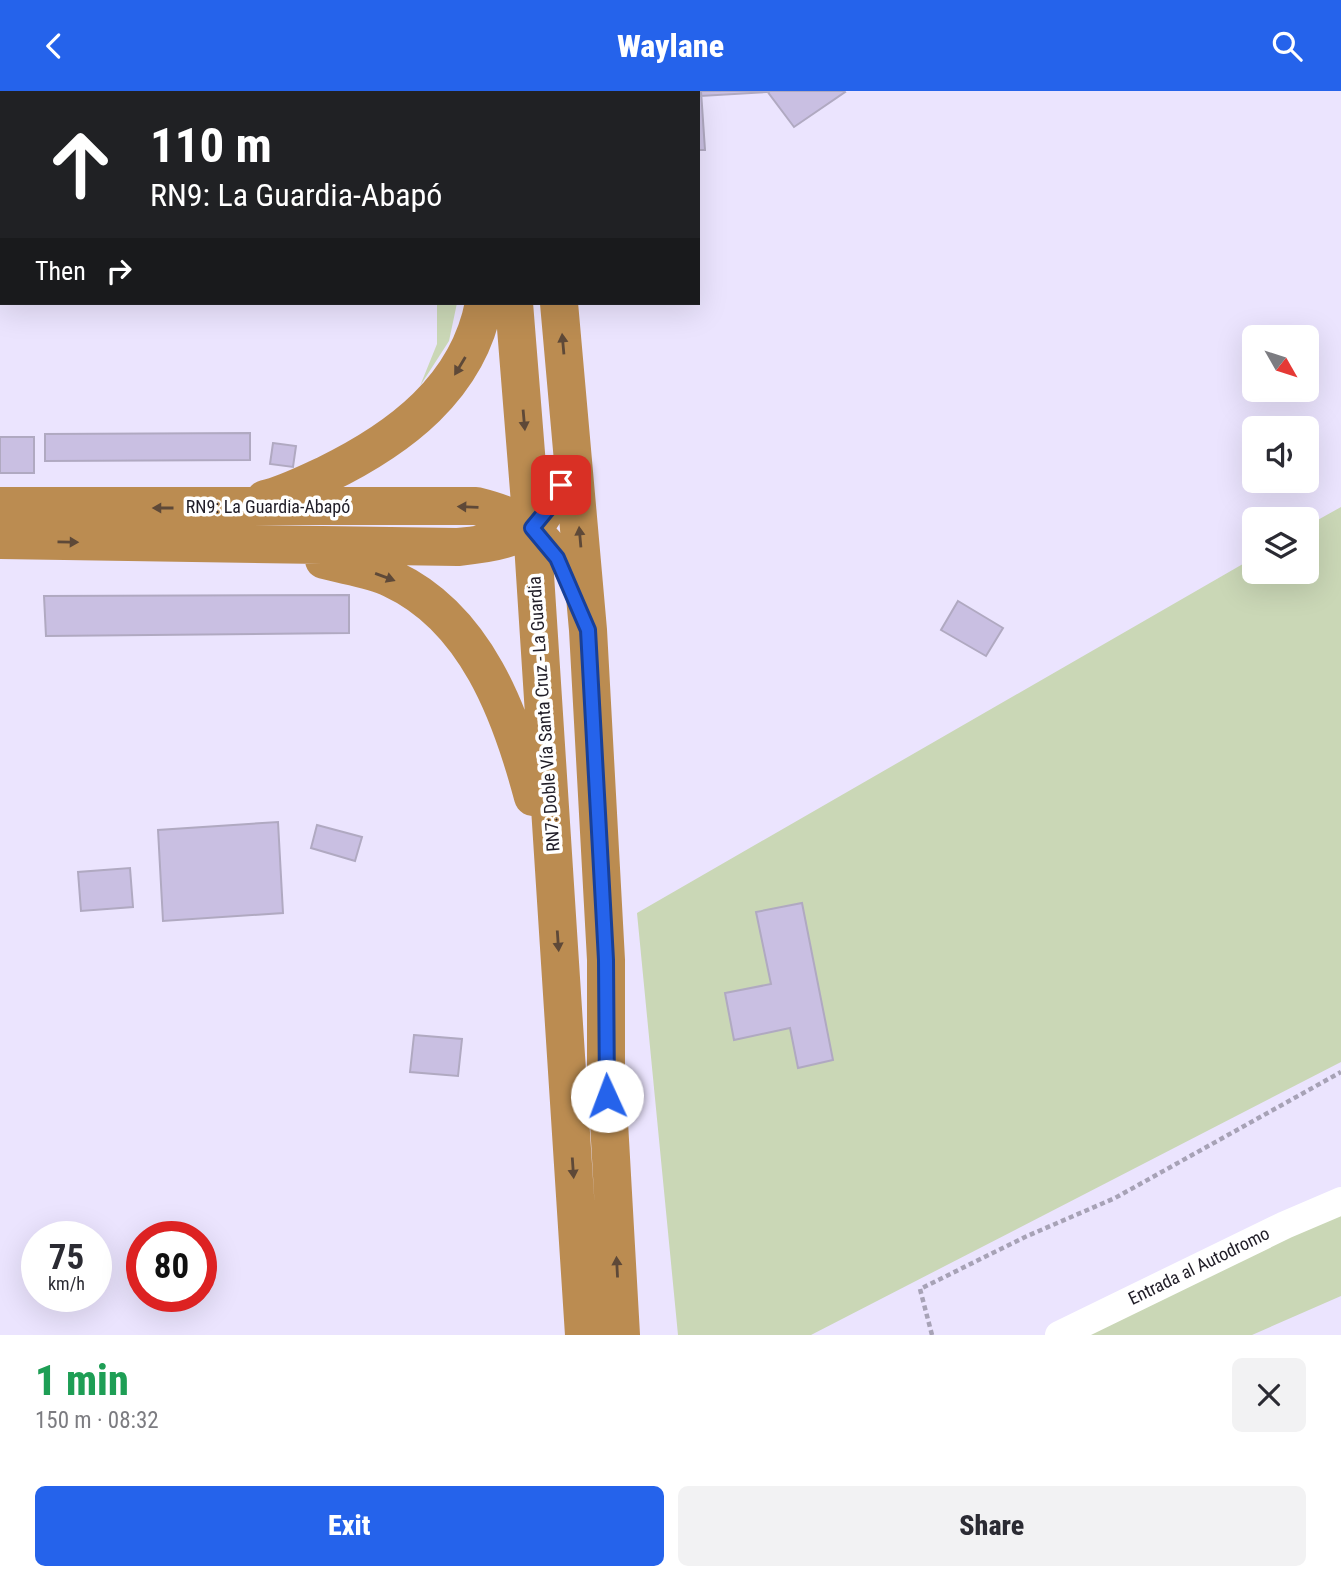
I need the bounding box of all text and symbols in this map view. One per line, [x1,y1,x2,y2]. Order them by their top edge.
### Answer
icon: back [35,27,73,65]
text: Waylane [617,27,724,65]
icon: search [1268,27,1306,65]
text: 110 m [150,117,272,174]
icon: ahead [35,119,126,210]
text: RN9: La Guardia-Abapó [150,176,442,214]
icon: right [100,252,138,290]
text: Then [35,256,86,286]
north arrow [1242,325,1320,403]
map controls [1242,325,1319,584]
one-way arrow [557,332,568,354]
one-way arrow [454,357,466,376]
one-way arrow [519,409,530,431]
button: sound [1242,416,1319,493]
pin [531,455,591,515]
icon: arrive [542,466,580,504]
street label: RN9: La Guardia-Abapó [186,496,350,517]
one-way arrow [152,502,174,513]
one-way arrow [457,502,479,513]
button: layers [1242,507,1319,584]
one-way arrow [574,526,585,548]
one-way arrow [57,536,79,548]
one-way arrow [374,572,395,583]
street label: RN7: Doble Vía Santa Cruz - La Guardia [523,576,564,852]
one-way arrow [553,931,564,953]
position arrow [570,1059,644,1133]
one-way arrow [568,1158,579,1180]
speed limit sign: 80 [126,1221,217,1312]
street label: Entrada al Autodromo [1125,1222,1273,1309]
text: 75 [49,1237,84,1278]
one-way arrow [611,1256,622,1278]
text: km/h [48,1273,85,1294]
text: 1 min [35,1356,129,1405]
button: close [1232,1358,1306,1432]
text: 150 m · 08:32 [35,1407,159,1434]
button: Exit [35,1486,664,1566]
button: Share [678,1486,1306,1566]

